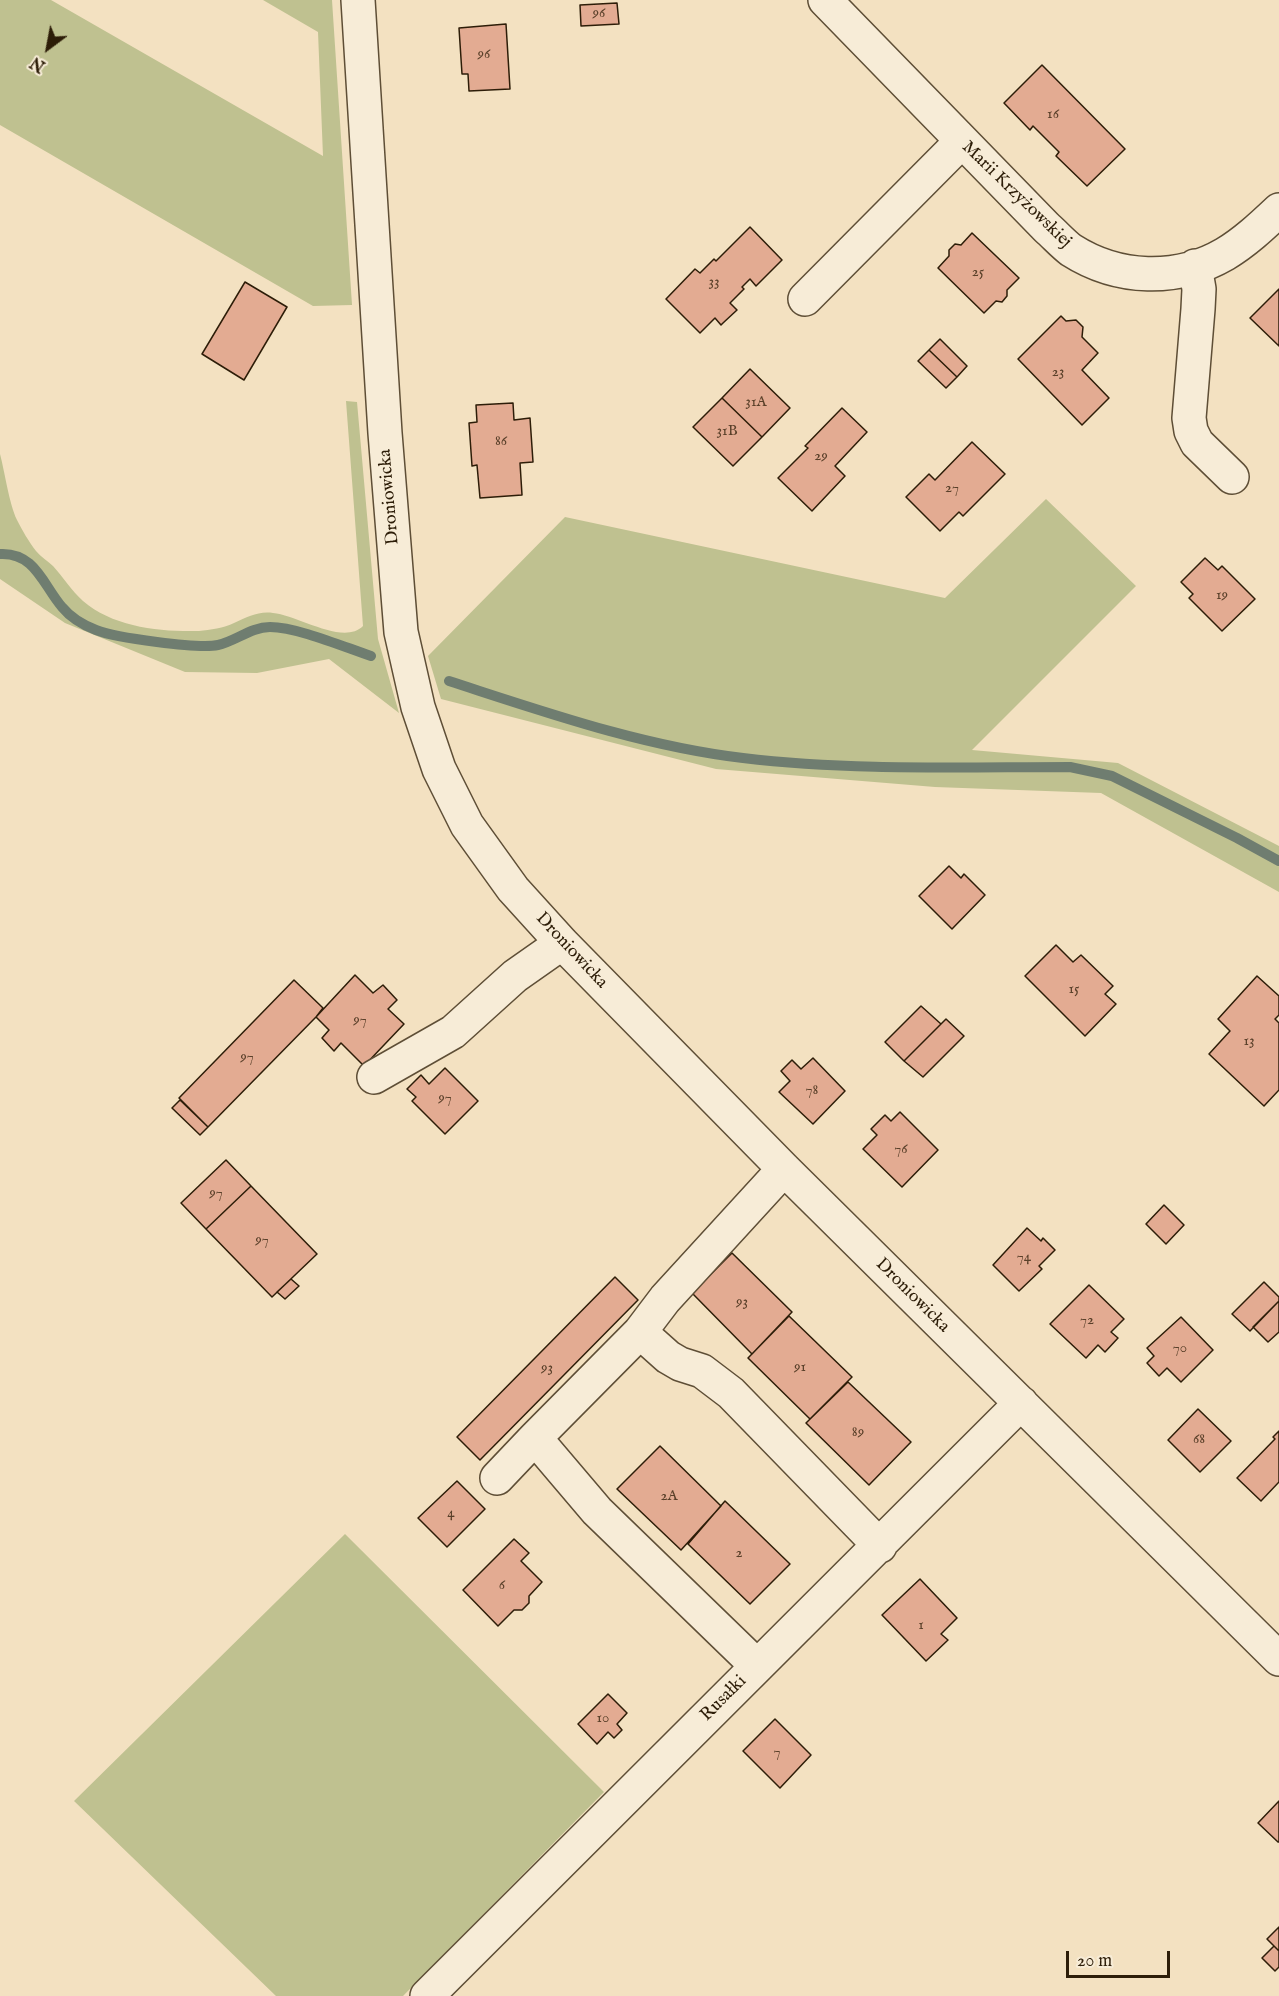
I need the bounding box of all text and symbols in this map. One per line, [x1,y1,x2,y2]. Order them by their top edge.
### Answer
house number: 96 [593,5,605,23]
north arrow [18,18,78,78]
house number: 96 [478,46,490,64]
text: N [27,51,50,75]
house number: 16 [1047,106,1059,124]
street label: Marii Krzyżowskiej [956,137,1076,253]
house number: 25 [972,264,984,282]
house number: 33 [708,274,720,292]
house number: 23 [1052,364,1064,382]
house number: 31A [745,394,767,412]
house number: 31B [716,423,738,441]
house number: 86 [495,433,507,451]
street label: Droniowicka [375,448,405,546]
house number: 29 [814,448,828,466]
house number: 27 [945,480,959,498]
house number: 19 [1216,587,1228,605]
street label: Droniowicka [530,908,612,994]
house number: 15 [1068,981,1080,999]
house number: 97 [353,1012,367,1030]
house number: 13 [1243,1033,1255,1051]
house number: 97 [240,1049,254,1067]
house number: 78 [806,1082,818,1100]
house number: 97 [438,1090,452,1108]
house number: 76 [894,1141,908,1159]
house number: 97 [209,1185,223,1203]
house number: 97 [255,1232,269,1250]
house number: 74 [1017,1249,1031,1267]
street label: Droniowicka [870,1254,954,1338]
house number: 93 [736,1294,748,1312]
house number: 72 [1080,1312,1094,1330]
house number: 70 [1173,1340,1187,1358]
house number: 91 [794,1359,806,1377]
house number: 93 [541,1360,553,1378]
house number: 89 [852,1424,864,1442]
house number: 68 [1193,1431,1205,1449]
house number: 2A [660,1488,678,1506]
house number: 4 [447,1505,455,1523]
house number: 2 [735,1545,743,1563]
house number: 6 [499,1577,505,1595]
house number: 1 [918,1617,924,1635]
street label: Rusałki [696,1671,752,1727]
house number: 10 [597,1710,609,1728]
house number: 7 [773,1744,781,1762]
scale bar [1069,1939,1172,1977]
text: 20 m [1077,1950,1112,1973]

